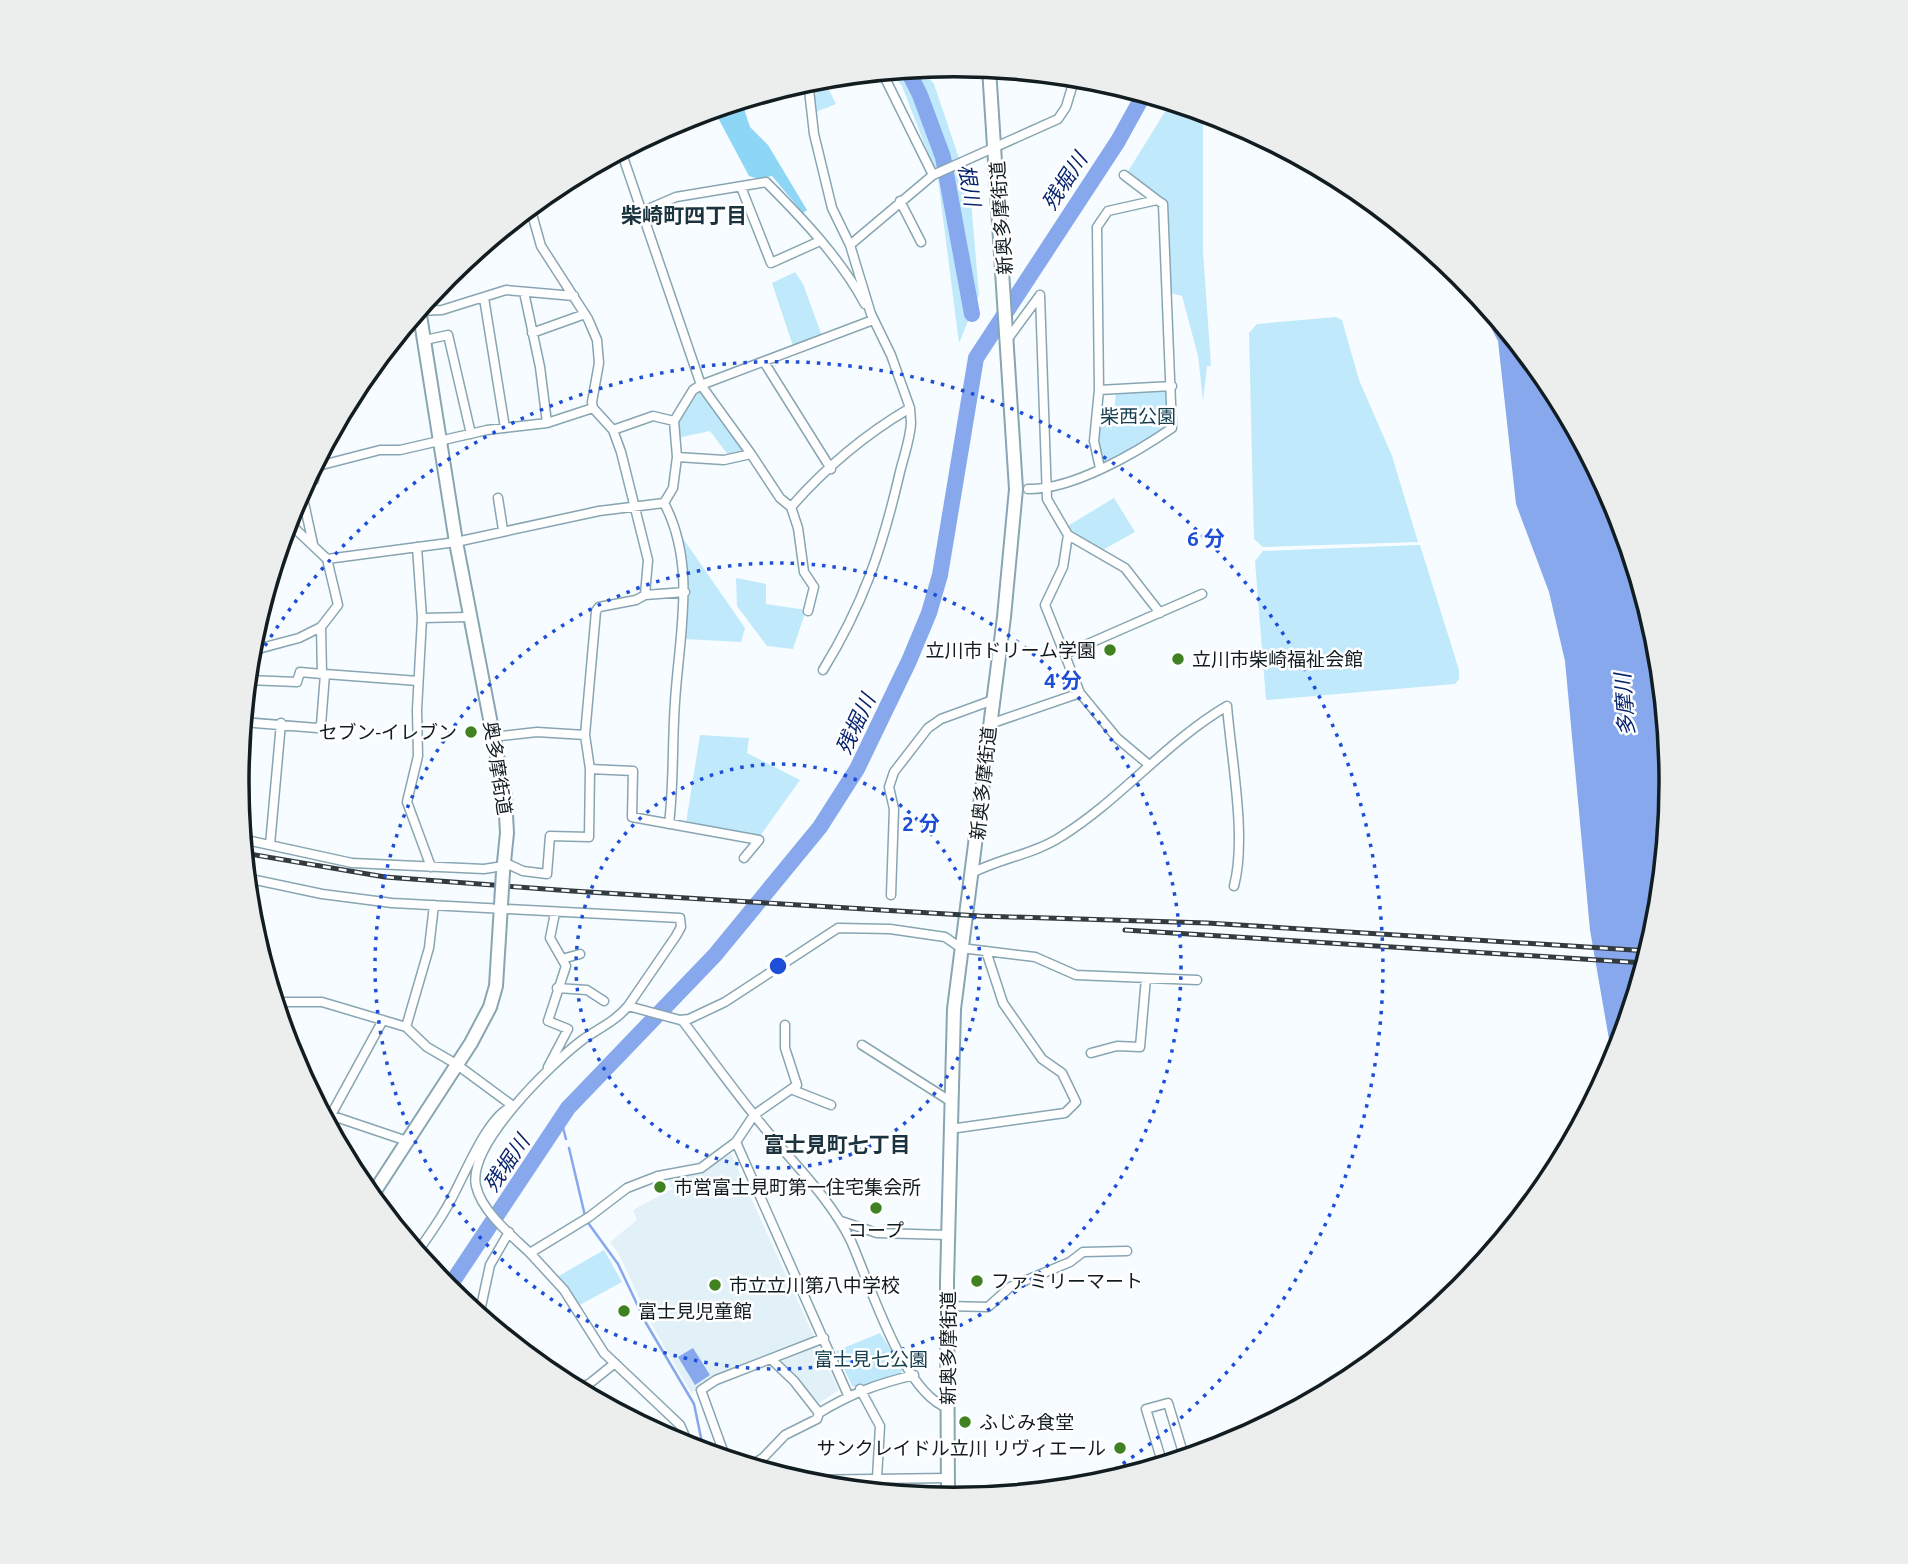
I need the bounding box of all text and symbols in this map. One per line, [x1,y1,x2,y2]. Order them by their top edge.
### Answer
water label: 残堀川 [1037,146,1092,214]
street label: 新奥多摩街道 [986,160,1016,276]
water label: 根川 [955,162,986,210]
district label: 柴崎町四丁目 [621,203,747,227]
park label: 柴西公園 [1100,405,1176,427]
text: 6 分 [1187,526,1225,550]
place label: 立川市ドリーム学園 [926,639,1096,661]
marker: 立川市ドリーム学園 [1102,642,1118,658]
place label: 立川市柴崎福祉会館 [1192,648,1363,670]
marker: 立川市柴崎福祉会館 [1170,651,1186,667]
text: 4 分 [1044,668,1082,692]
water label: 多摩川 [1610,671,1638,737]
water label: 残堀川 [831,689,880,758]
street label: 奥多摩街道 [480,719,516,817]
place label: セブン-イレブン [319,721,457,743]
marker: セブン-イレブン [463,724,479,740]
street label: 新奥多摩街道 [966,725,1000,841]
text: 2 分 [902,811,940,835]
centre of rings [766,954,790,978]
water label: 残堀川 [478,1129,535,1196]
district label: 富士見町七丁目 [764,1132,911,1156]
place label: 市営富士見町第一住宅集会所 [674,1176,921,1198]
marker: 市営富士見町第一住宅集会所 [652,1179,668,1195]
marker: コープ [868,1200,884,1216]
place label: コープ [848,1219,904,1241]
place label: ファミリーマート [991,1270,1143,1292]
marker: ファミリーマート [969,1273,985,1289]
place label: 市立立川第八中学校 [729,1274,900,1296]
marker: 市立立川第八中学校 [707,1277,723,1293]
street label: 新奥多摩街道 [937,1291,959,1405]
place label: 富士見児童館 [638,1300,752,1322]
marker: 富士見児童館 [616,1303,632,1319]
park label: 富士見七公園 [814,1348,928,1370]
place label: ふじみ食堂 [979,1411,1074,1433]
marker: ふじみ食堂 [957,1414,973,1430]
place label: サンクレイドル立川 リヴィエール [817,1437,1106,1459]
marker: サンクレイドル立川 リヴィエール [1112,1440,1128,1456]

